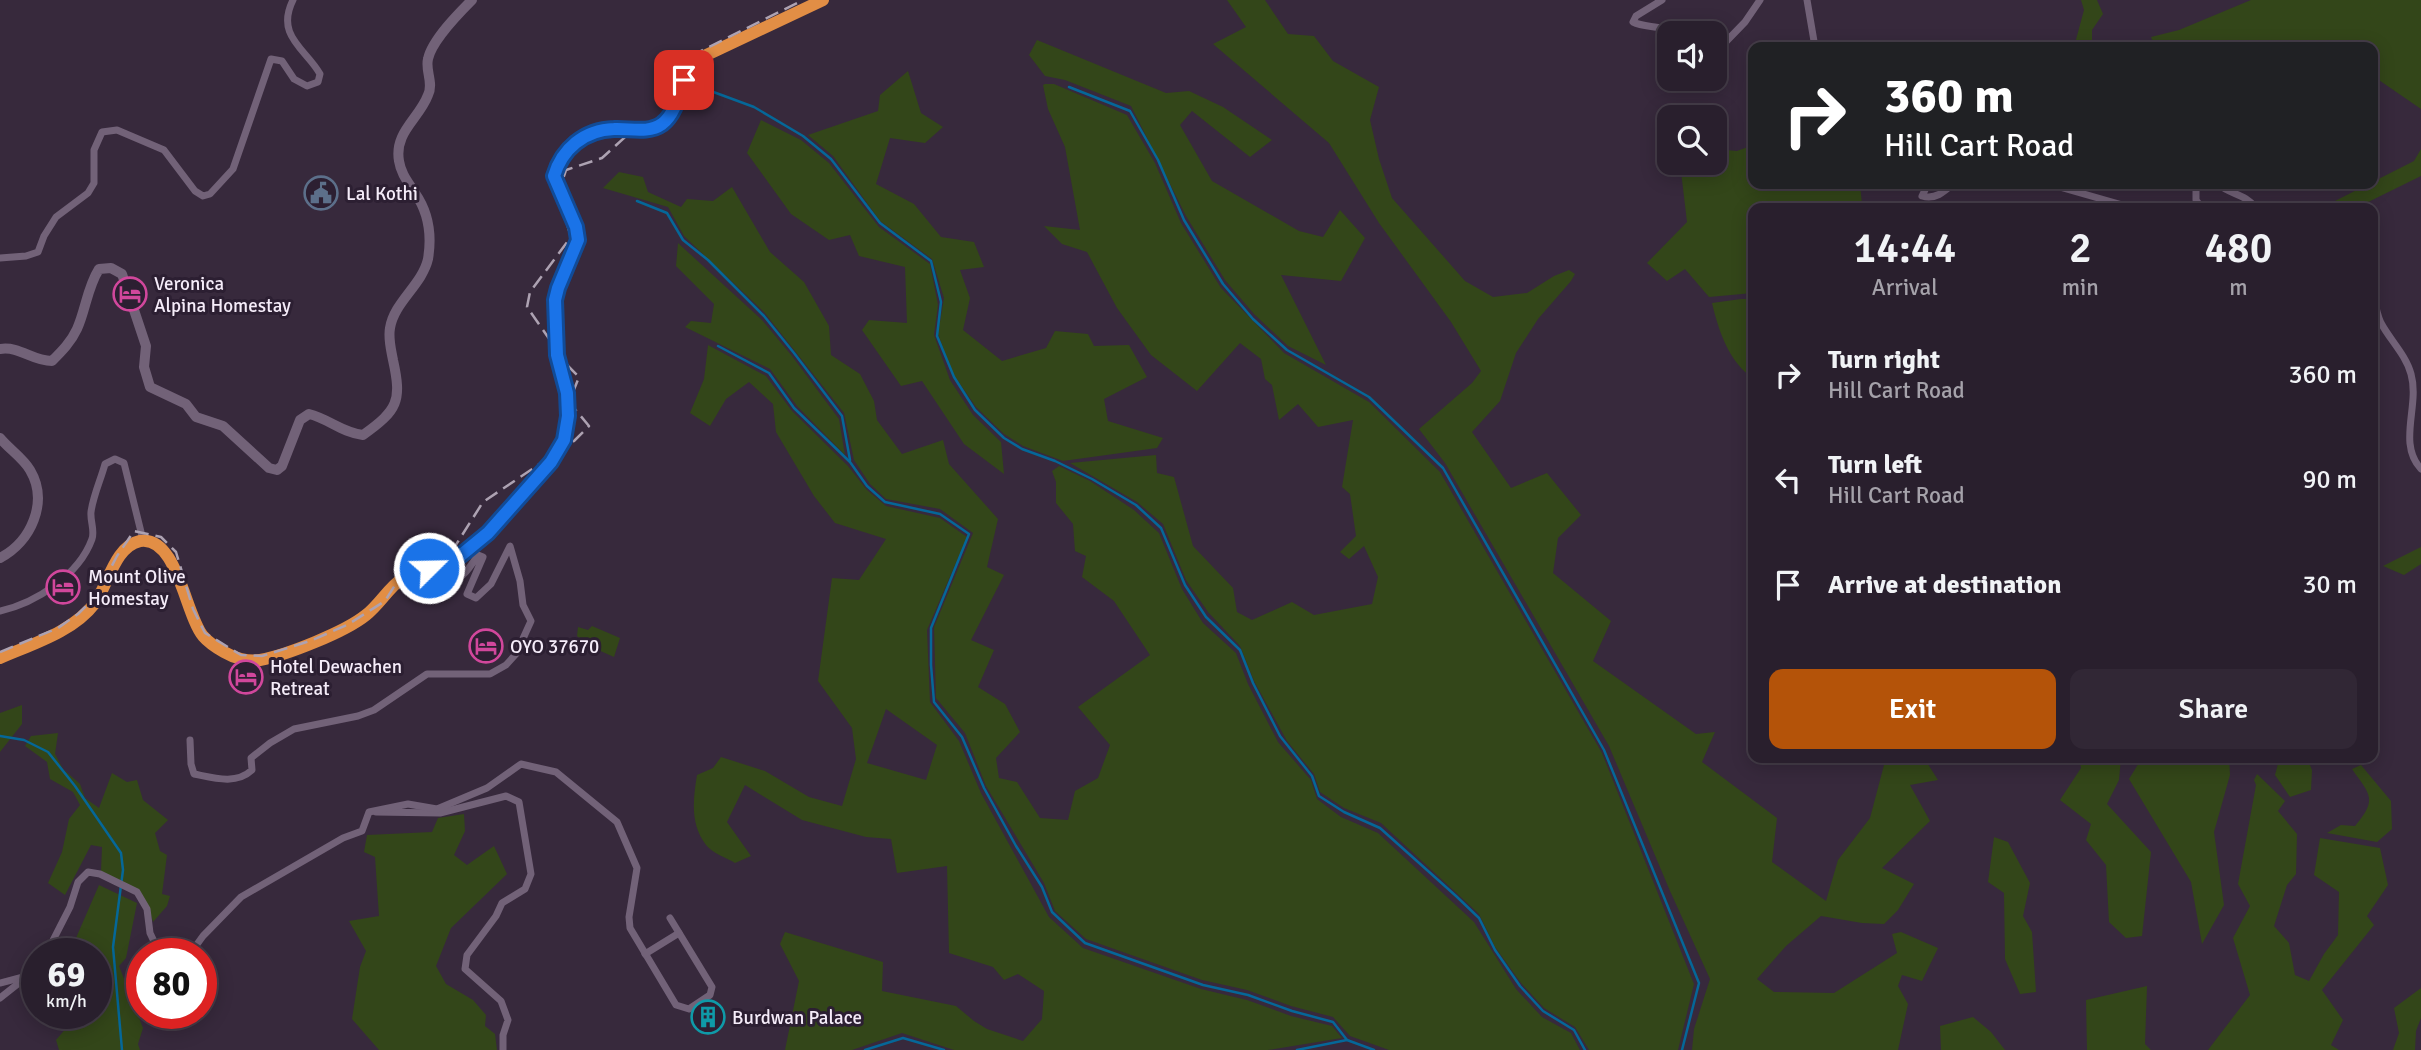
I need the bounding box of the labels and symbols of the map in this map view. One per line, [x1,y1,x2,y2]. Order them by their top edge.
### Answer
pin [654,50,714,110]
public building icon: Lal Kothi [302,174,340,212]
place label: Lal Kothi [346,182,418,206]
place label: Veronica Alpina Homestay [154,272,291,318]
hotel icon: Veronica Alpina Homestay [111,275,149,313]
position arrow [392,531,466,605]
place label: Mount Olive Homestay [88,565,186,611]
hotel icon: Mount Olive Homestay [44,568,82,606]
hotel icon: OYO 37670 [467,627,505,665]
place label: OYO 37670 [510,635,599,659]
place label: Hotel Dewachen Retreat [270,655,402,701]
hotel icon: Hotel Dewachen Retreat [227,658,265,696]
speed limit sign: 80 [126,938,217,1029]
building icon: Burdwan Palace [689,998,727,1036]
place label: Burdwan Palace [732,1006,862,1030]

